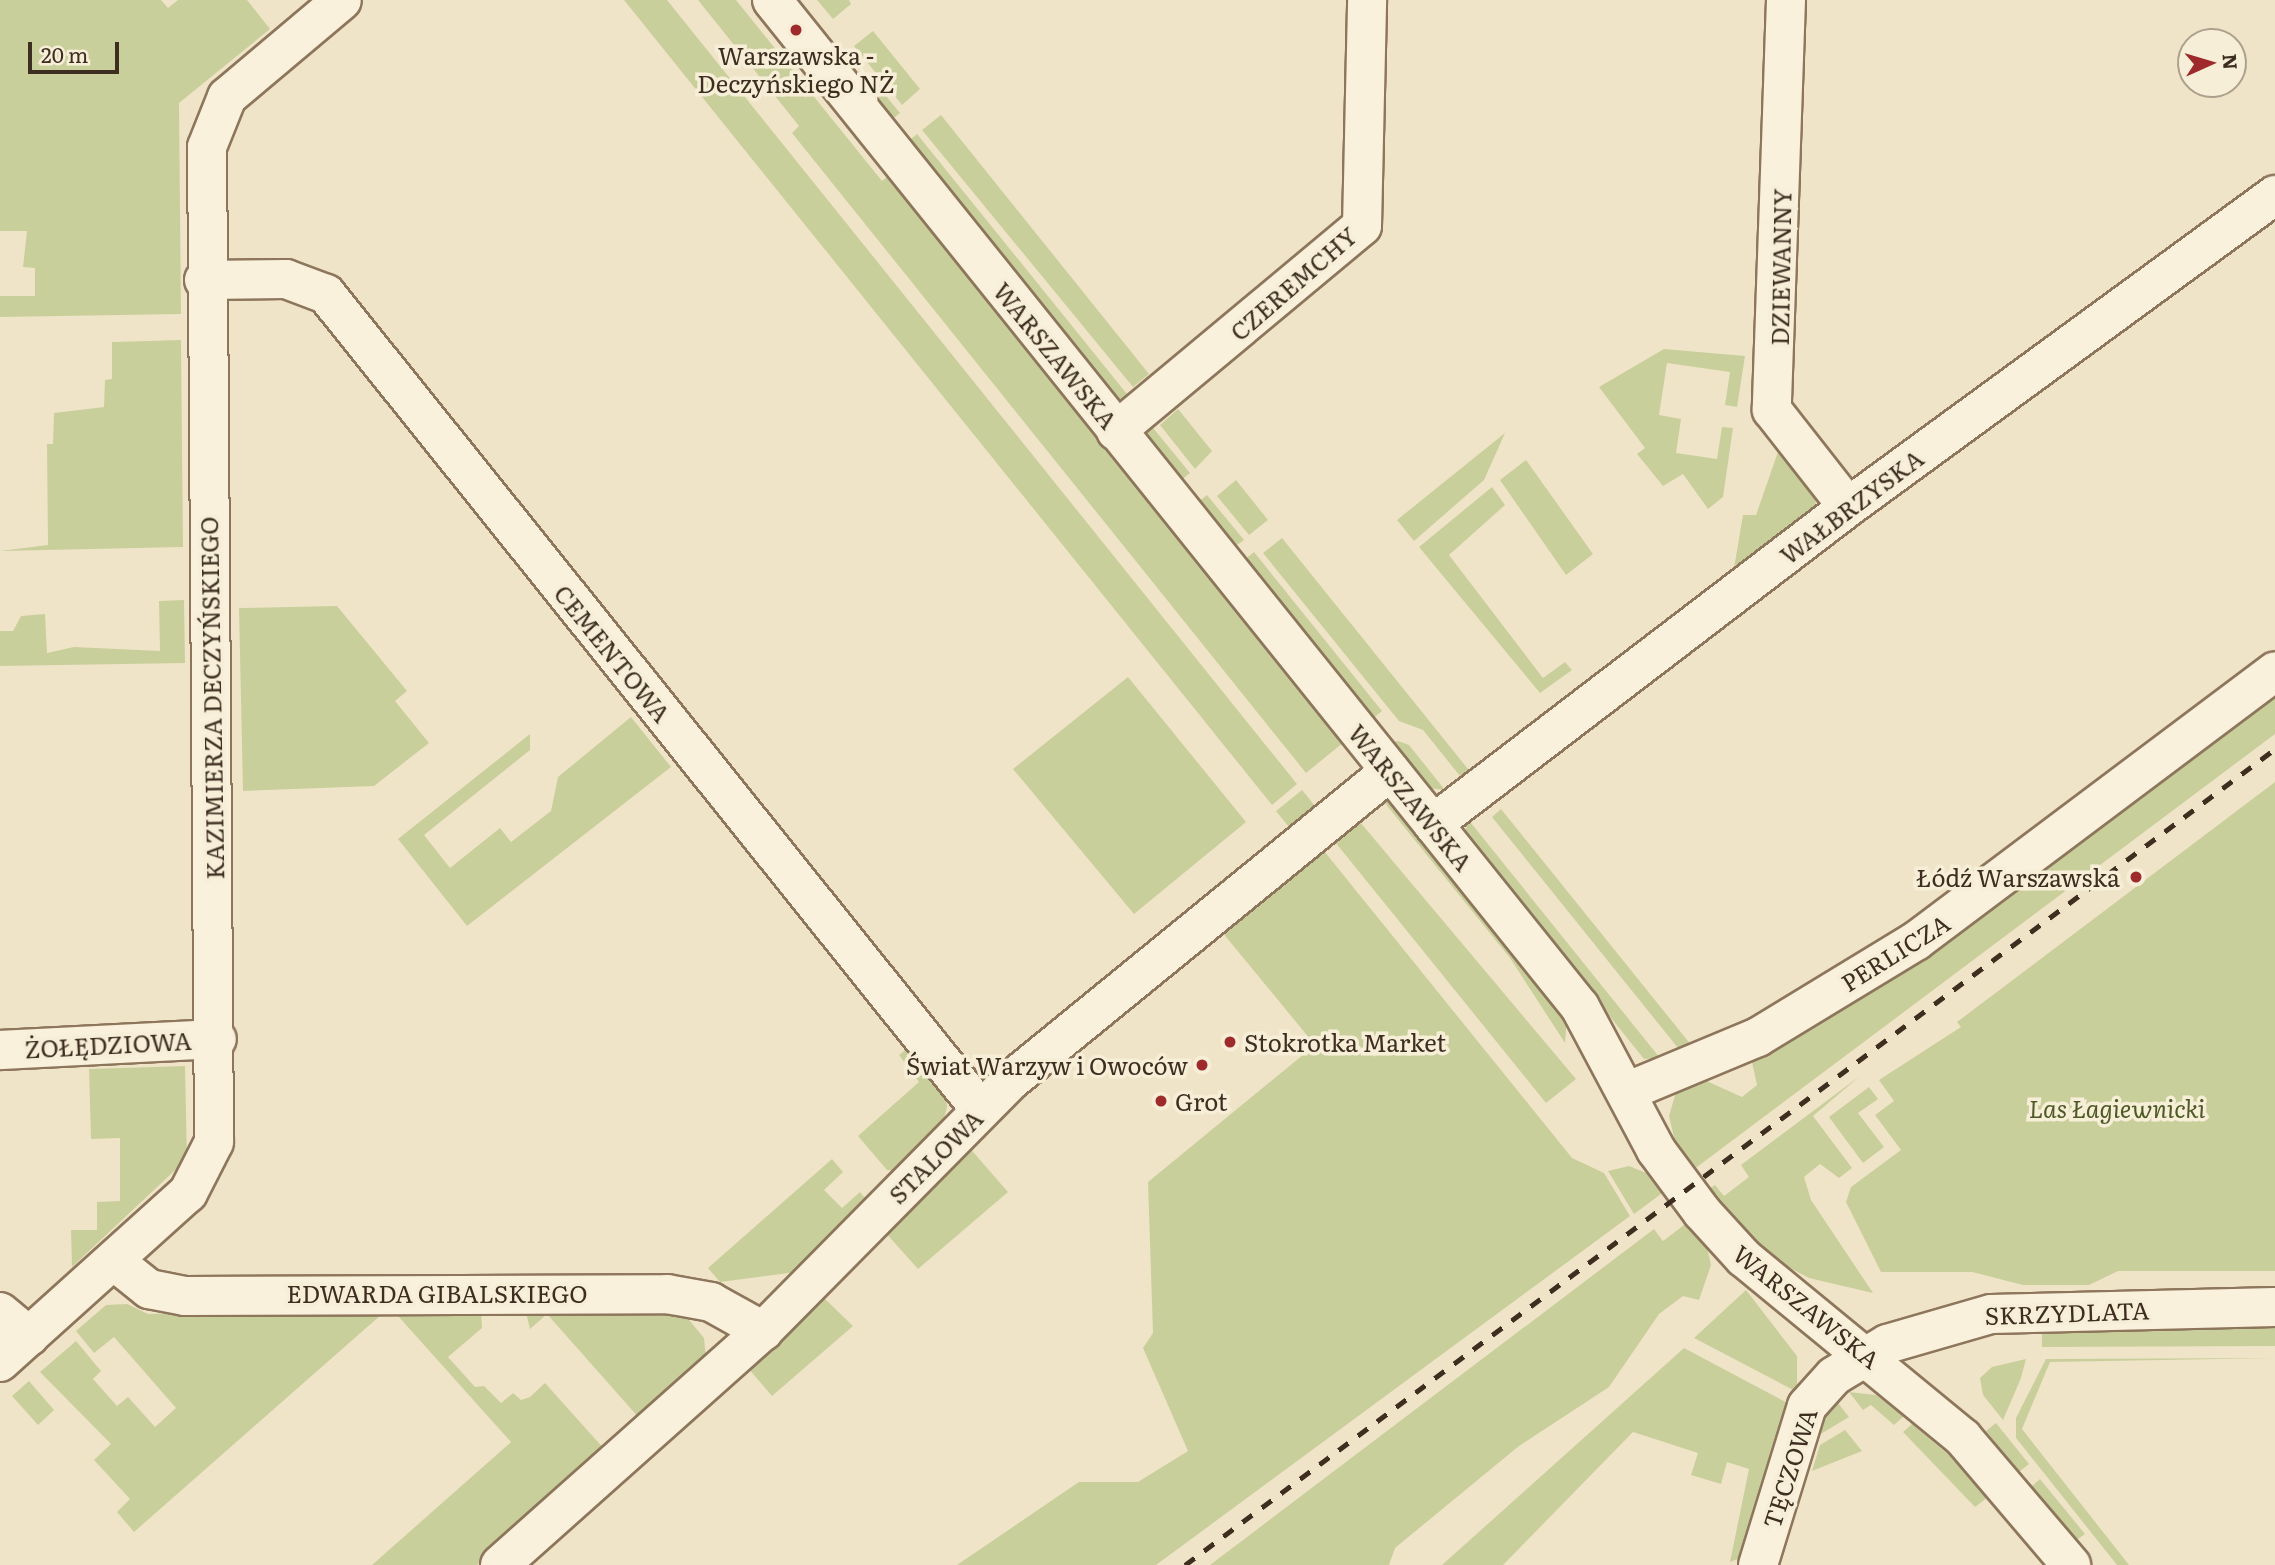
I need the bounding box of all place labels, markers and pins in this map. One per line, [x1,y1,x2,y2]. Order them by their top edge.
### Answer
marker: Warszawska - Deczyńskiego NŻ [788,22,804,38]
place label: Warszawska - Deczyńskiego NŻ [697,41,895,97]
place label: Łódź Warszawska [1916,863,2120,891]
marker: Łódź Warszawska [2126,867,2146,887]
place label: Stokrotka Market [1244,1028,1446,1056]
marker: Stokrotka Market [1222,1034,1238,1050]
place label: Świat Warzyw i Owoców [906,1051,1188,1079]
marker: Świat Warzyw i Owoców [1194,1057,1210,1073]
place label: Grot [1175,1087,1228,1115]
marker: Grot [1153,1093,1169,1109]

